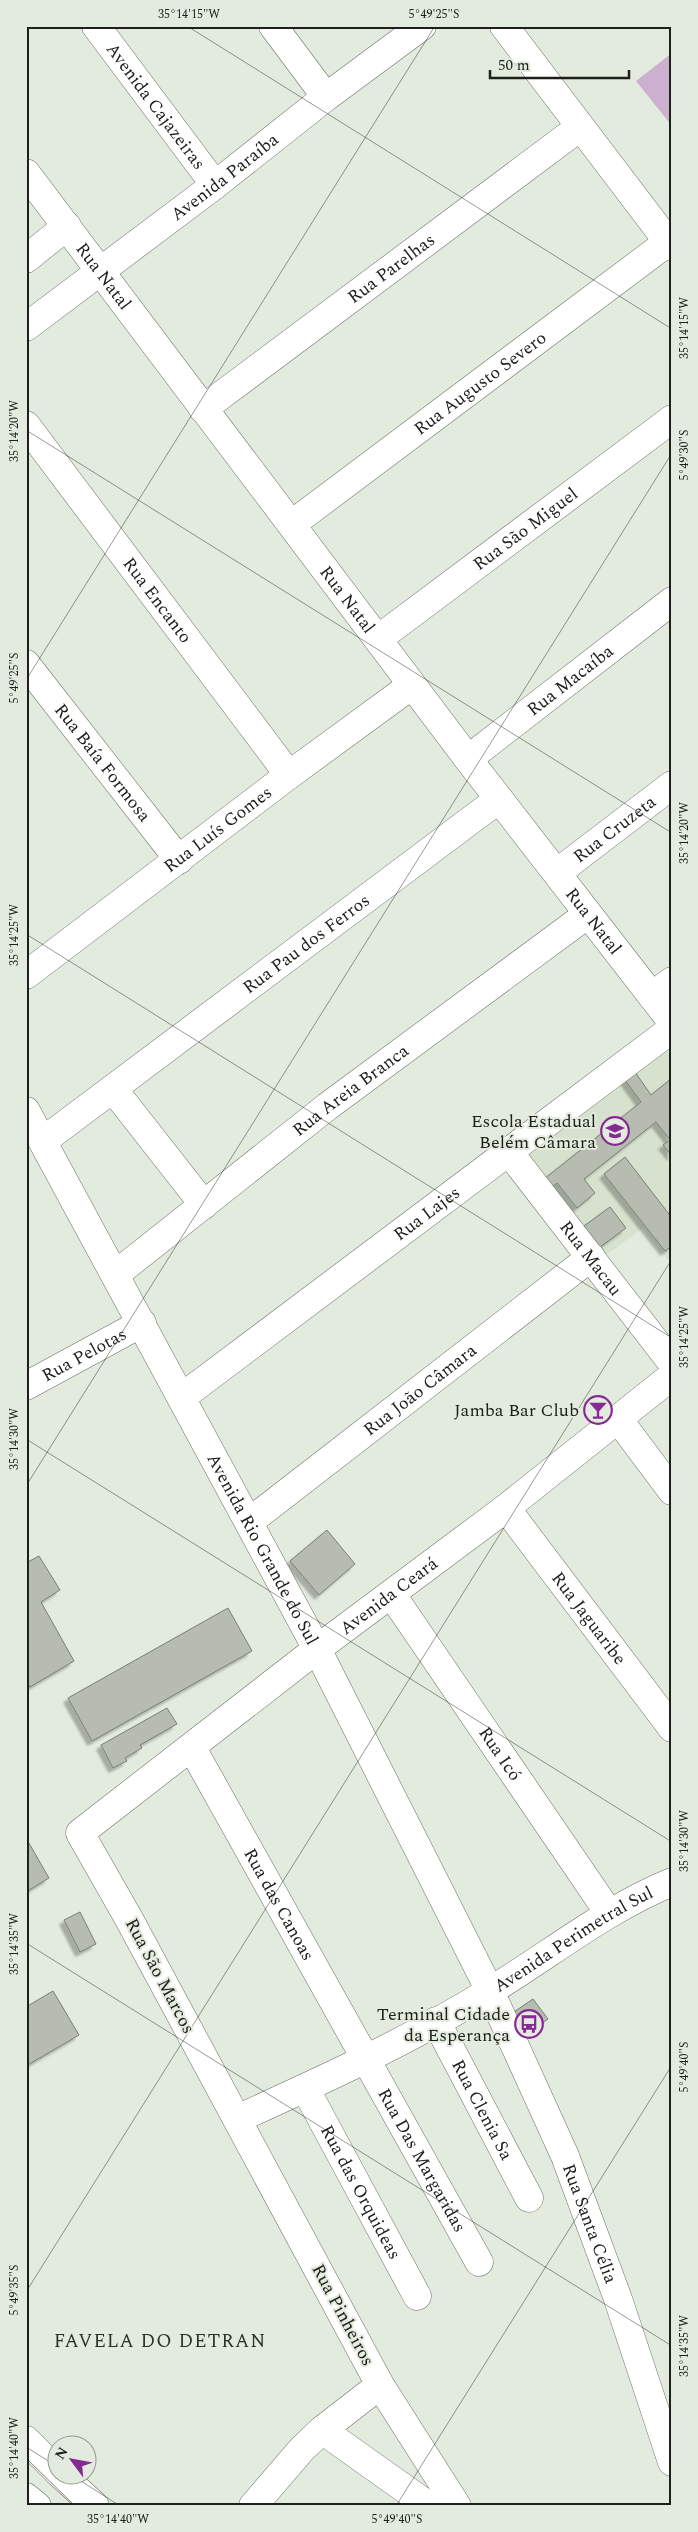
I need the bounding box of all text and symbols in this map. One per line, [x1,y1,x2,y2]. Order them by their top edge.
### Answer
text: 35°14'15"W [158,5,220,24]
text: 5°49'25"S [409,5,459,24]
street label: Avenida Cajazeiras [99,37,212,175]
scale bar [490,48,629,80]
text: 50 m [498,54,530,77]
street label: Avenida Paraíba [165,126,284,227]
street label: Rua Parelhas [342,226,441,310]
street label: Rua Natal [69,236,138,316]
text: 35°14'15"W [675,297,694,359]
street label: Rua Augusto Severo [408,324,552,442]
text: 35°14'20"W [5,400,24,462]
text: 5°49'30"S [675,430,694,480]
street label: Rua São Miguel [467,480,584,577]
street label: Rua Encanto [116,551,199,649]
street label: Rua Natal [313,560,382,639]
street label: Rua Macaíba [521,638,619,722]
text: 5°49'25"S [5,653,24,703]
street label: Rua Baía Formosa [48,697,158,828]
street label: Rua Luís Gomes [158,779,278,879]
street label: Rua Cruzeta [567,788,662,869]
text: 35°14'20"W [675,802,694,864]
street label: Rua Natal [559,882,628,960]
street label: Rua Pau dos Ferros [237,887,376,1000]
text: 35°14'25"W [5,904,24,966]
street label: Rua Areia Branca [286,1037,414,1143]
place label: Escola Estadual Belém Câmara [471,1108,596,1156]
school or university icon: Escola Estadual Belém Câmara [600,1116,630,1146]
street label: Rua Lajes [388,1179,466,1247]
street label: Rua Macau [553,1215,629,1301]
text: 35°14'25"W [675,1306,694,1368]
street label: Rua Pelotas [37,1320,131,1389]
street label: Rua João Câmara [357,1337,482,1442]
bar icon: Jamba Bar Club [583,1395,613,1425]
place label: Jamba Bar Club [454,1397,579,1424]
text: 35°14'30"W [5,1408,24,1470]
street label: Avenida Rio Grande do Sul [200,1448,326,1650]
street label: Avenida Ceará [334,1550,443,1641]
street label: Rua Jaguaribe [545,1566,633,1671]
street label: Rua Icó [472,1721,528,1786]
text: 35°14'30"W [675,1810,694,1872]
street label: Rua das Canoas [237,1843,322,1966]
street label: Avenida Perimetral Sul [488,1879,657,1999]
text: 35°14'35"W [5,1913,24,1975]
street label: Rua São Marcos [118,1913,202,2039]
place label: Terminal Cidade da Esperança [377,2001,510,2049]
bus stop icon: Terminal Cidade da Esperança [514,2009,544,2039]
text: 5°49'40"S [675,2042,694,2092]
street label: Rua Clenia Sa [445,2054,520,2165]
street label: Rua Das Margaridas [371,2083,473,2237]
street label: Rua das Orquideas [314,2120,408,2264]
street label: Rua Santa Célia [555,2160,625,2287]
street label: Rua Pinheiros [305,2259,381,2371]
text: 5°49'35"S [5,2265,24,2315]
text: 35°14'35"W [675,2315,694,2377]
district label: FAVELA DO DETRAN [54,2327,266,2356]
text: 35°14'40"W [5,2417,24,2479]
north arrow [48,2434,98,2484]
text: N [49,2443,73,2464]
text: 35°14'40"W [87,2510,149,2529]
text: 5°49'40"S [372,2510,422,2529]

